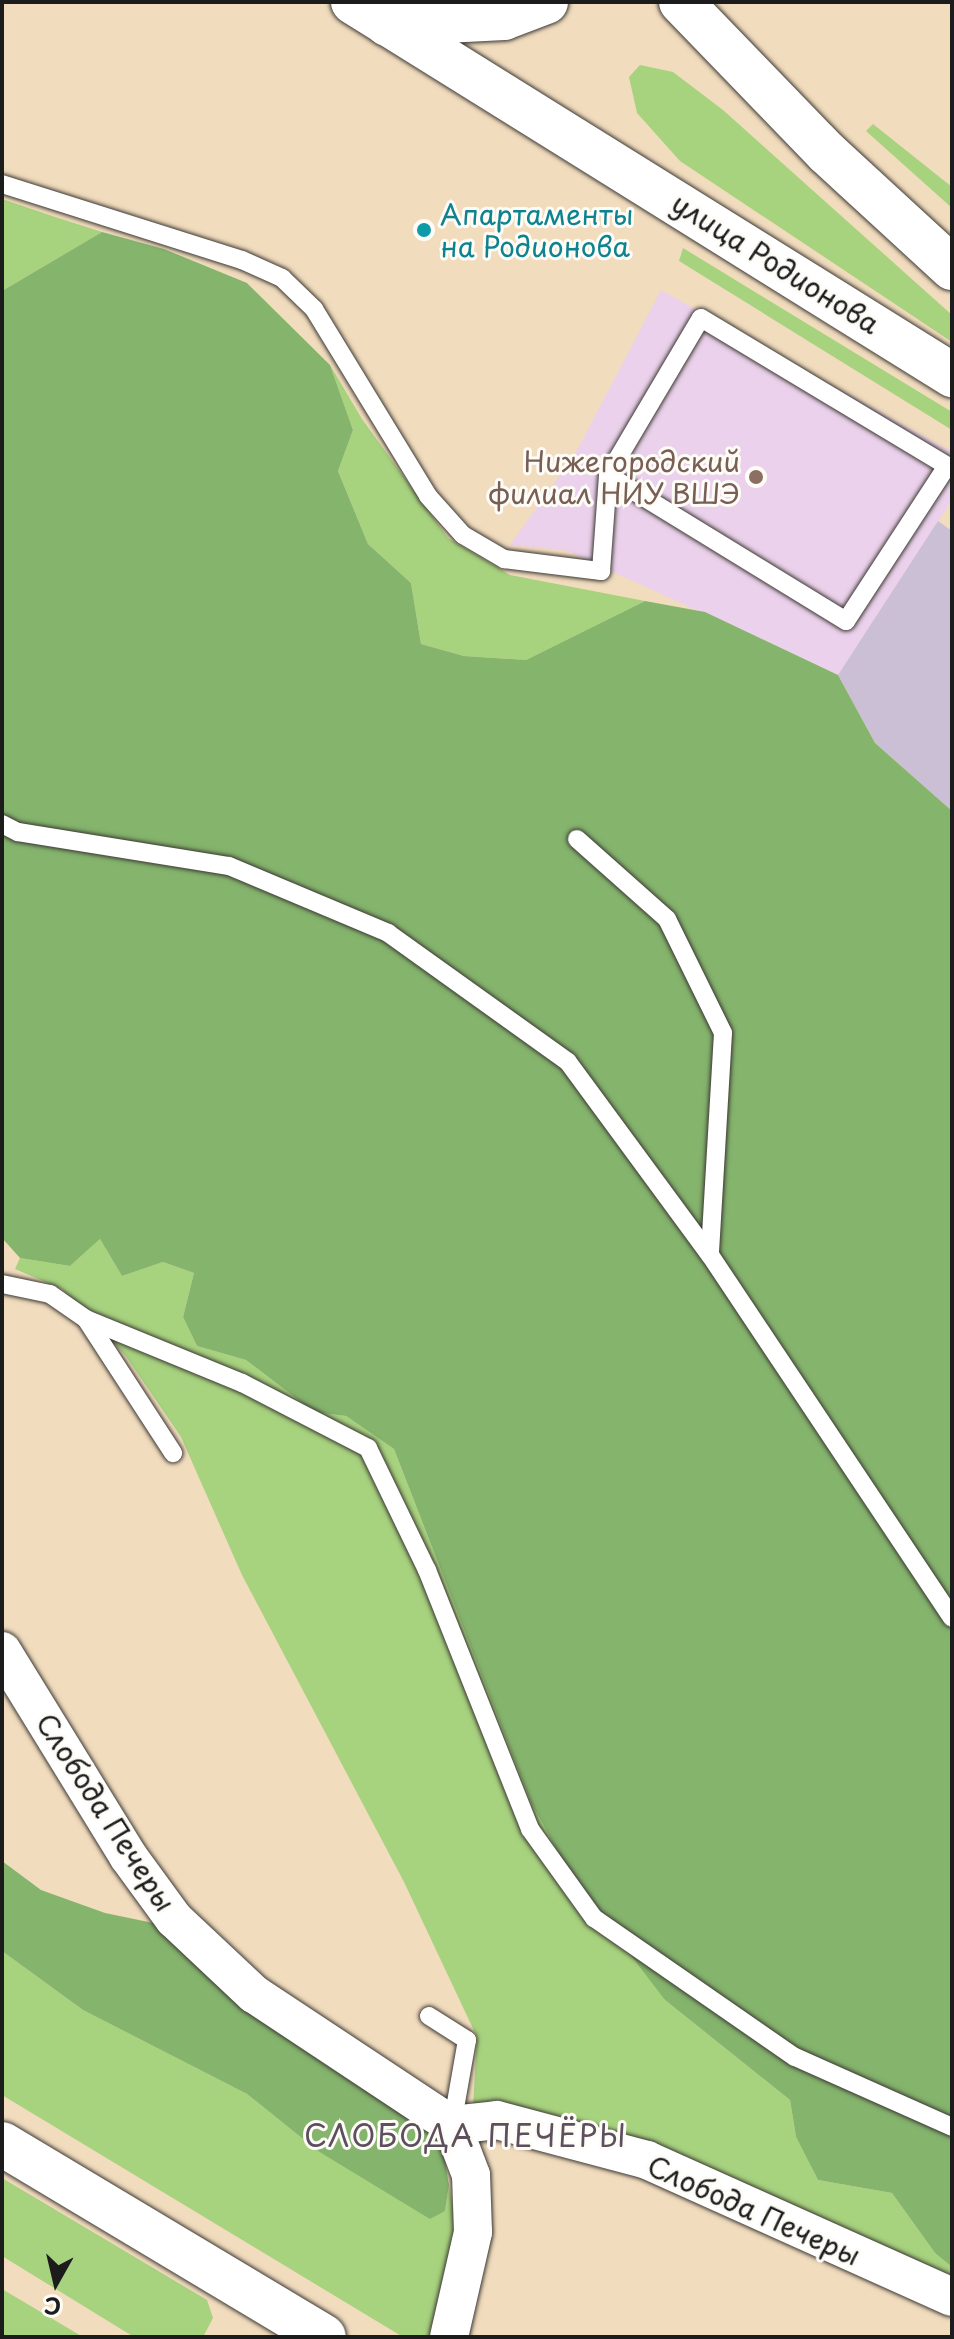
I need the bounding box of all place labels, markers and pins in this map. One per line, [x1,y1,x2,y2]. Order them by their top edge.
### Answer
place label: Апартаменты на Родионова [440,197,633,263]
marker: Апартаменты на Родионова [415,221,433,239]
place label: Нижегородский филиал НИУ ВШЭ [488,444,740,510]
marker: Нижегородский филиал НИУ ВШЭ [747,468,765,486]

